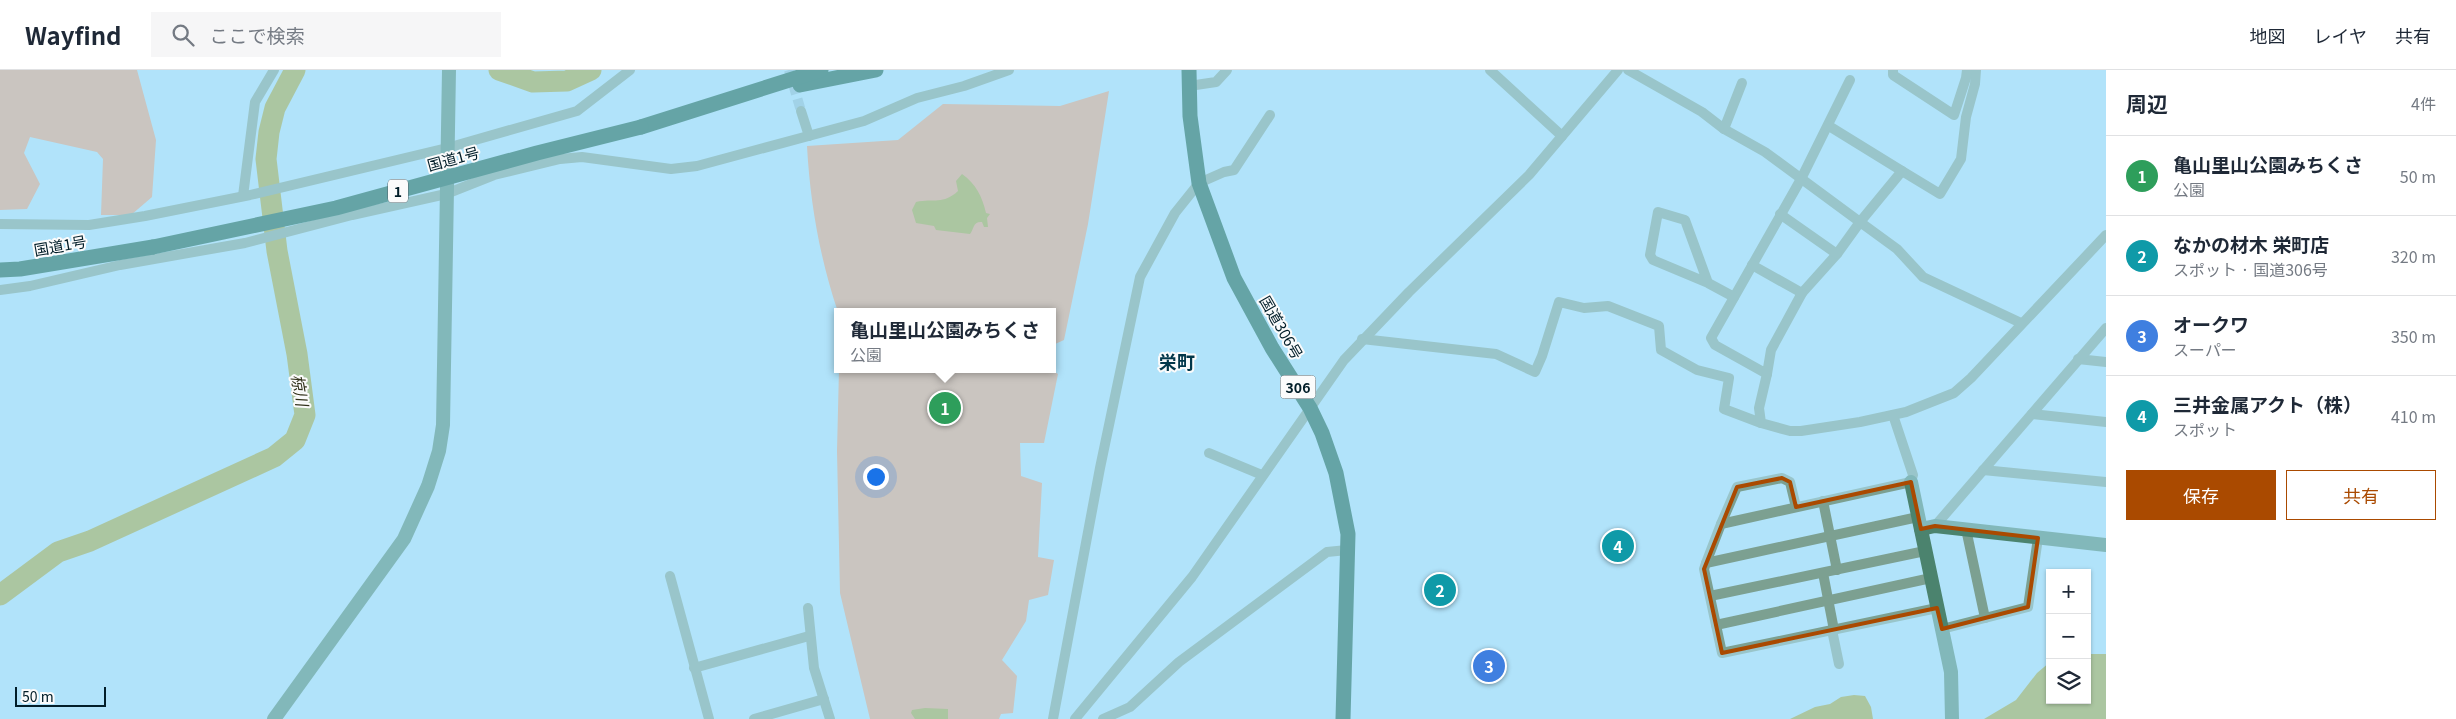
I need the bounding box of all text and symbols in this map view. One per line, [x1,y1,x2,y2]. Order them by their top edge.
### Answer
search box [151,12,501,57]
text: Wayfind [25,17,121,52]
icon: search [169,21,197,49]
text: ここで検索 [209,21,305,48]
text: 地図 [2250,22,2286,48]
text: レイヤ [2314,22,2367,48]
text: 共有 [2395,22,2431,48]
text: 周辺 [2126,88,2168,118]
text: 4件 [2411,91,2436,115]
street label: 国道1号 [425,141,481,175]
text: 亀山里山公園みちくさ [2173,150,2363,177]
text: 1 [2137,164,2147,188]
text: 50 m [2400,164,2436,188]
text: 公園 [2173,177,2205,201]
road number: 1 [388,180,408,202]
street label: 国道1号 [32,230,88,260]
text: なかの材木 栄町店 [2173,230,2329,257]
text: 2 [2137,244,2147,268]
text: 320 m [2391,244,2436,268]
text: スポット · 国道306号 [2173,257,2328,281]
street label: 国道306号 [1255,291,1309,363]
popup [834,308,1056,373]
text: オークワ [2173,310,2249,337]
text: 亀山里山公園みちくさ [850,315,1040,342]
text: 3 [2137,324,2147,348]
text: 350 m [2391,324,2436,348]
text: スーパー [2173,337,2237,361]
text: 公園 [850,342,882,366]
district label: 栄町 [1159,348,1195,374]
water label: 椋川 [286,372,316,410]
road number: 306 [1280,376,1316,398]
pin: 1 [929,389,961,427]
text: 三井金属アクト（株） [2173,390,2362,417]
text: 4 [2137,404,2147,428]
text: 410 m [2391,404,2436,428]
text: スポット [2173,417,2237,441]
your location [863,464,889,490]
button: 保存 [2126,470,2276,520]
button: 共有 [2286,470,2436,520]
pin: 4 [1602,527,1634,565]
map controls [2046,569,2091,704]
button: + [2046,569,2091,614]
pin: 2 [1424,571,1456,609]
button: − [2046,614,2091,659]
pin: 3 [1473,647,1505,685]
button: layers [2046,659,2091,704]
scale bar [15,684,106,707]
text: 50 m [22,686,54,706]

